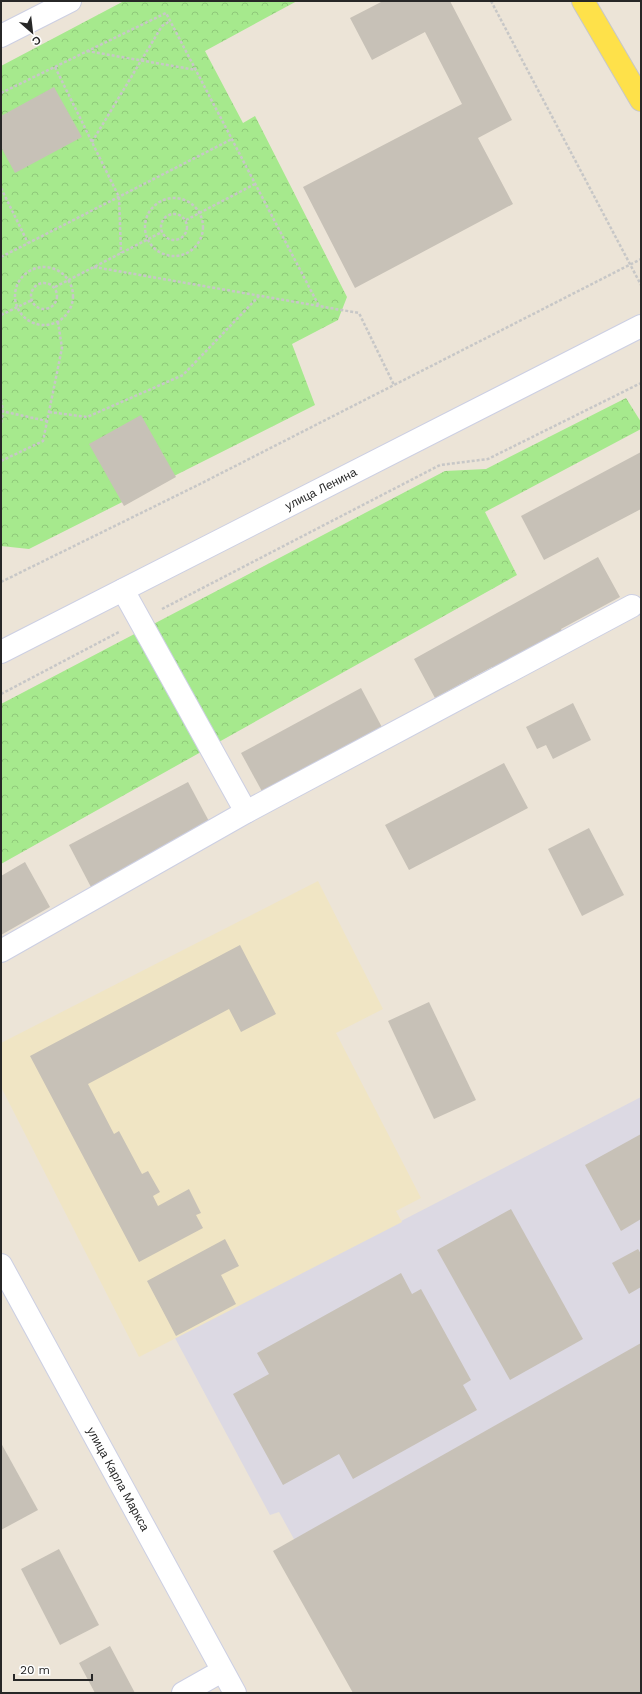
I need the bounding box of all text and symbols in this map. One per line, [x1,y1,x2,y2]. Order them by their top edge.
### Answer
north arrow [12,12,52,52]
text: С [30,33,43,48]
street label: улица Ленина [283,465,359,513]
street label: улица Карла Маркса [84,1425,152,1534]
scale bar [14,1656,92,1682]
text: 20 m [20,1663,50,1677]

